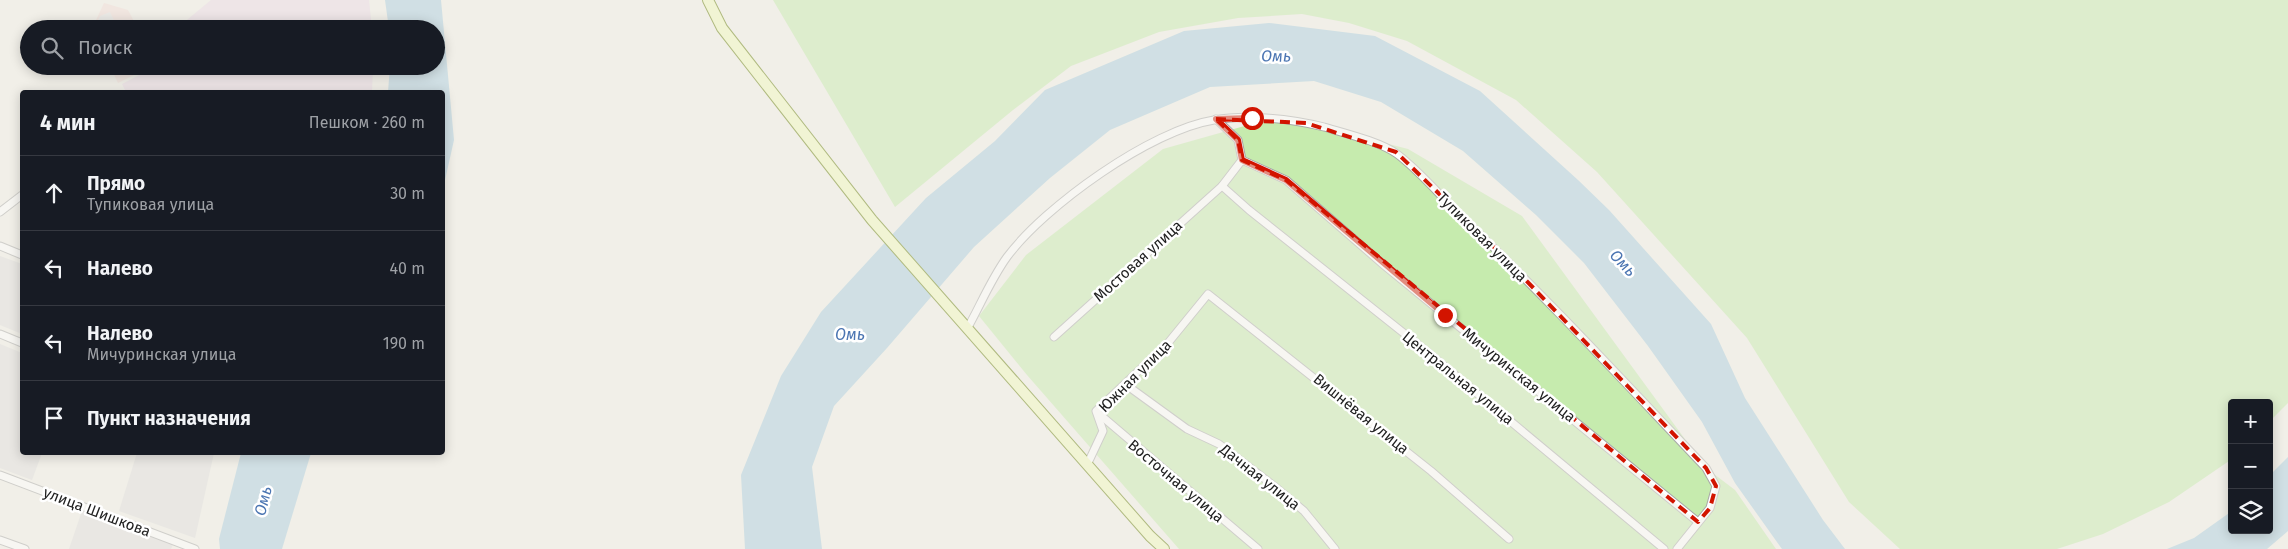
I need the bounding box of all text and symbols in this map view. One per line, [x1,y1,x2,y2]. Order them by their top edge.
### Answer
search box [20,20,445,75]
icon: search [38,34,66,62]
text: Поиск [78,36,132,59]
water label: Омь [1261,46,1291,66]
route start [1241,107,1264,130]
text: 4 мин [40,110,96,136]
text: Пешком · 260 m [309,113,425,132]
text: Прямо [87,172,145,195]
icon: ahead [40,179,68,207]
text: 30 m [390,184,425,203]
street label: Тупиковая улица [1433,188,1531,286]
text: Тупиковая улица [87,195,214,214]
street label: Мостовая улица [1090,216,1186,306]
water label: Омь [1606,246,1640,280]
icon: left [40,254,68,282]
text: Налево [87,257,153,280]
text: 40 m [390,259,425,278]
route end [1434,304,1457,327]
text: Налево [87,322,153,345]
street label: Мичуринская улица [1459,324,1579,426]
water label: Омь [835,325,865,344]
street label: Центральная улица [1399,328,1517,428]
icon: left [40,329,68,357]
text: 190 m [383,334,425,353]
street label: Южная улица [1095,336,1175,416]
text: Мичуринская улица [87,345,236,364]
street label: Вишнёвая улица [1310,370,1412,458]
map controls [2228,399,2273,534]
button: + [2228,399,2273,444]
icon: arrive [40,404,68,432]
text: Пункт назначения [87,407,251,430]
street label: Восточная улица [1124,436,1228,526]
street label: Дачная улица [1216,440,1304,514]
button: − [2228,444,2273,489]
street label: улица Шишкова [41,483,153,541]
water label: Омь [250,484,276,518]
button: layers [2228,489,2273,534]

